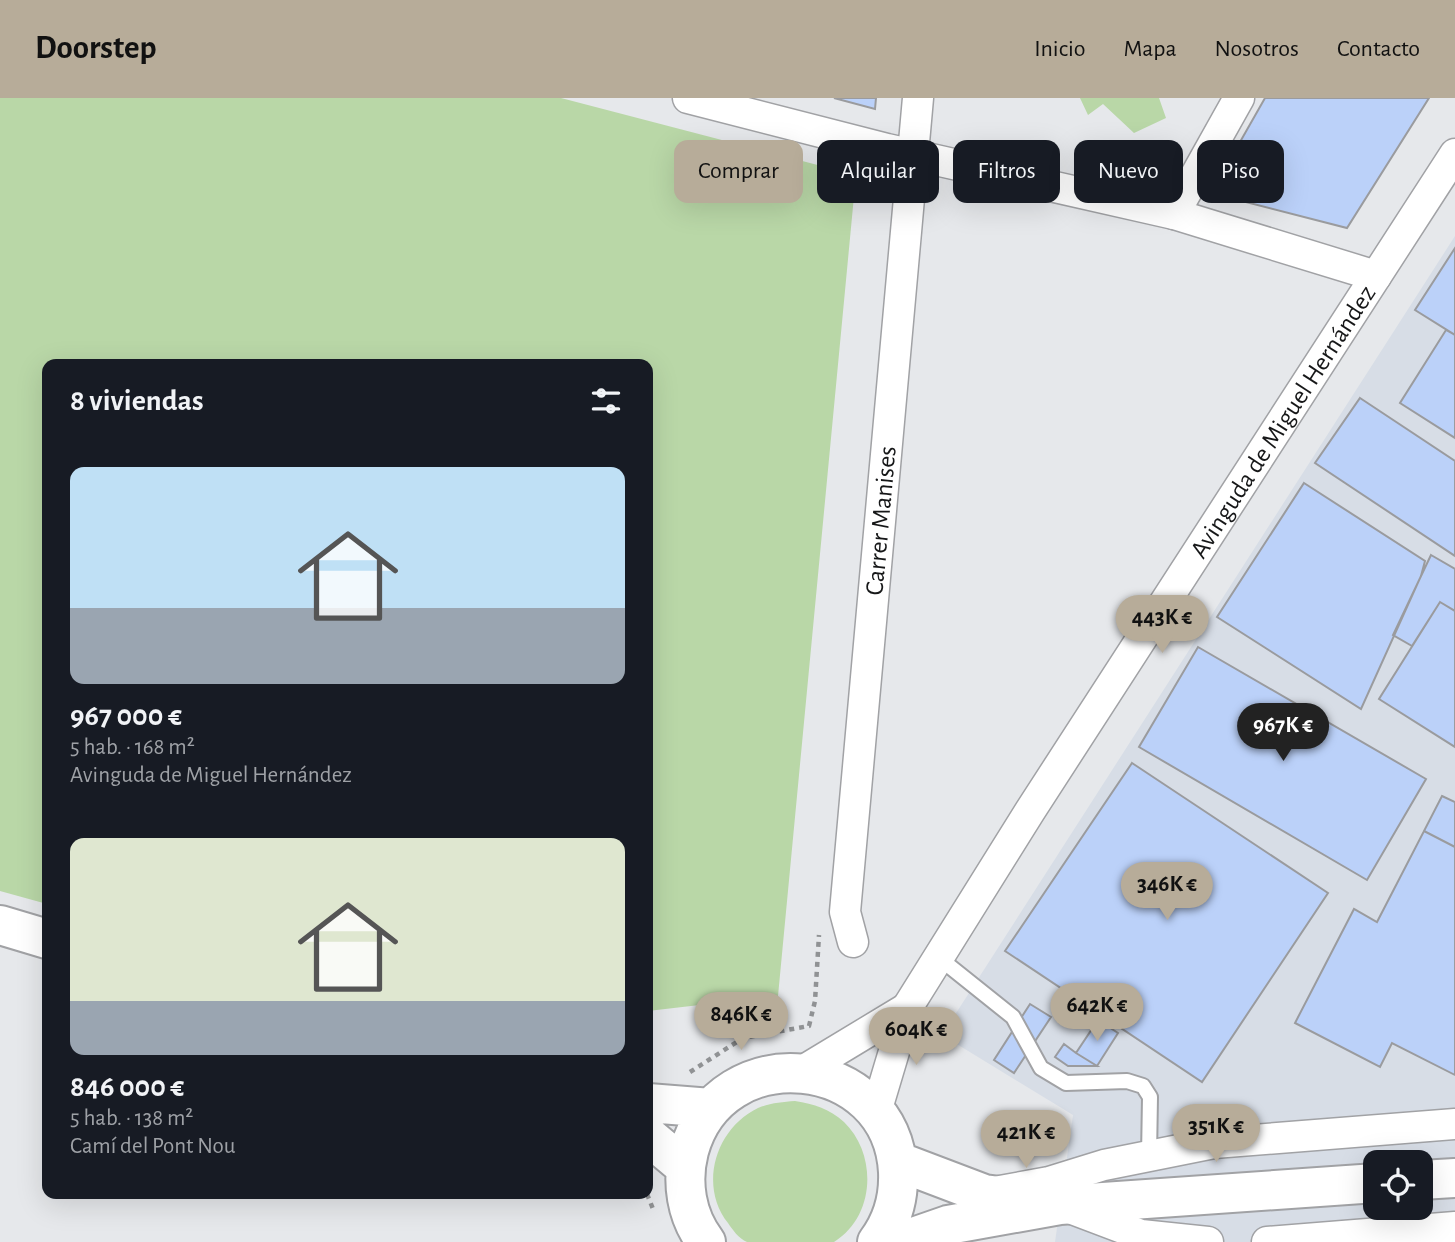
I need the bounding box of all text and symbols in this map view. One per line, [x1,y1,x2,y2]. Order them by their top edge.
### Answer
text: Doorstep [35,32,157,65]
text: Inicio [1034,37,1085,61]
text: Mapa [1123,37,1177,61]
text: Nosotros [1215,37,1299,61]
text: Contacto [1337,37,1420,61]
chip: Comprar [674,140,803,203]
chip: Alquilar [817,140,939,203]
chip: Filtros [953,140,1060,203]
chip: Nuevo [1074,140,1183,203]
chip: Piso [1197,140,1284,203]
street label: Avinguda de Miguel Hernández [1186,281,1380,563]
icon: filters [587,382,625,420]
text: 8 viviendas [70,386,203,416]
street label: Carrer Manises [861,445,901,596]
icon: home [285,513,411,639]
pin: 443K € [1105,596,1219,655]
text: 443K € [1132,606,1192,629]
text: 967 000 € [70,701,182,731]
pin: 967K € [1226,704,1340,763]
text: 967K € [1253,714,1313,737]
text: 5 hab. · 168 m² [70,736,195,759]
text: Avinguda de Miguel Hernández [70,764,352,787]
pin: 346K € [1110,862,1224,922]
text: 346K € [1137,873,1197,896]
icon: home [285,884,411,1010]
pin: 642K € [1040,984,1154,1043]
pin: 846K € [684,992,798,1052]
text: 642K € [1066,994,1128,1017]
text: 846K € [710,1003,772,1026]
pin: 604K € [859,1007,973,1067]
text: 604K € [885,1018,947,1041]
text: 846 000 € [70,1072,184,1102]
pin: 351K € [1159,1104,1273,1164]
text: 5 hab. · 138 m² [70,1107,193,1130]
pin: 421K € [969,1110,1083,1170]
text: 351K € [1188,1115,1244,1138]
text: 421K € [997,1121,1055,1144]
text: Camí del Pont Nou [70,1135,235,1158]
map controls [1363,1150,1433,1220]
button: locate [1363,1150,1433,1220]

